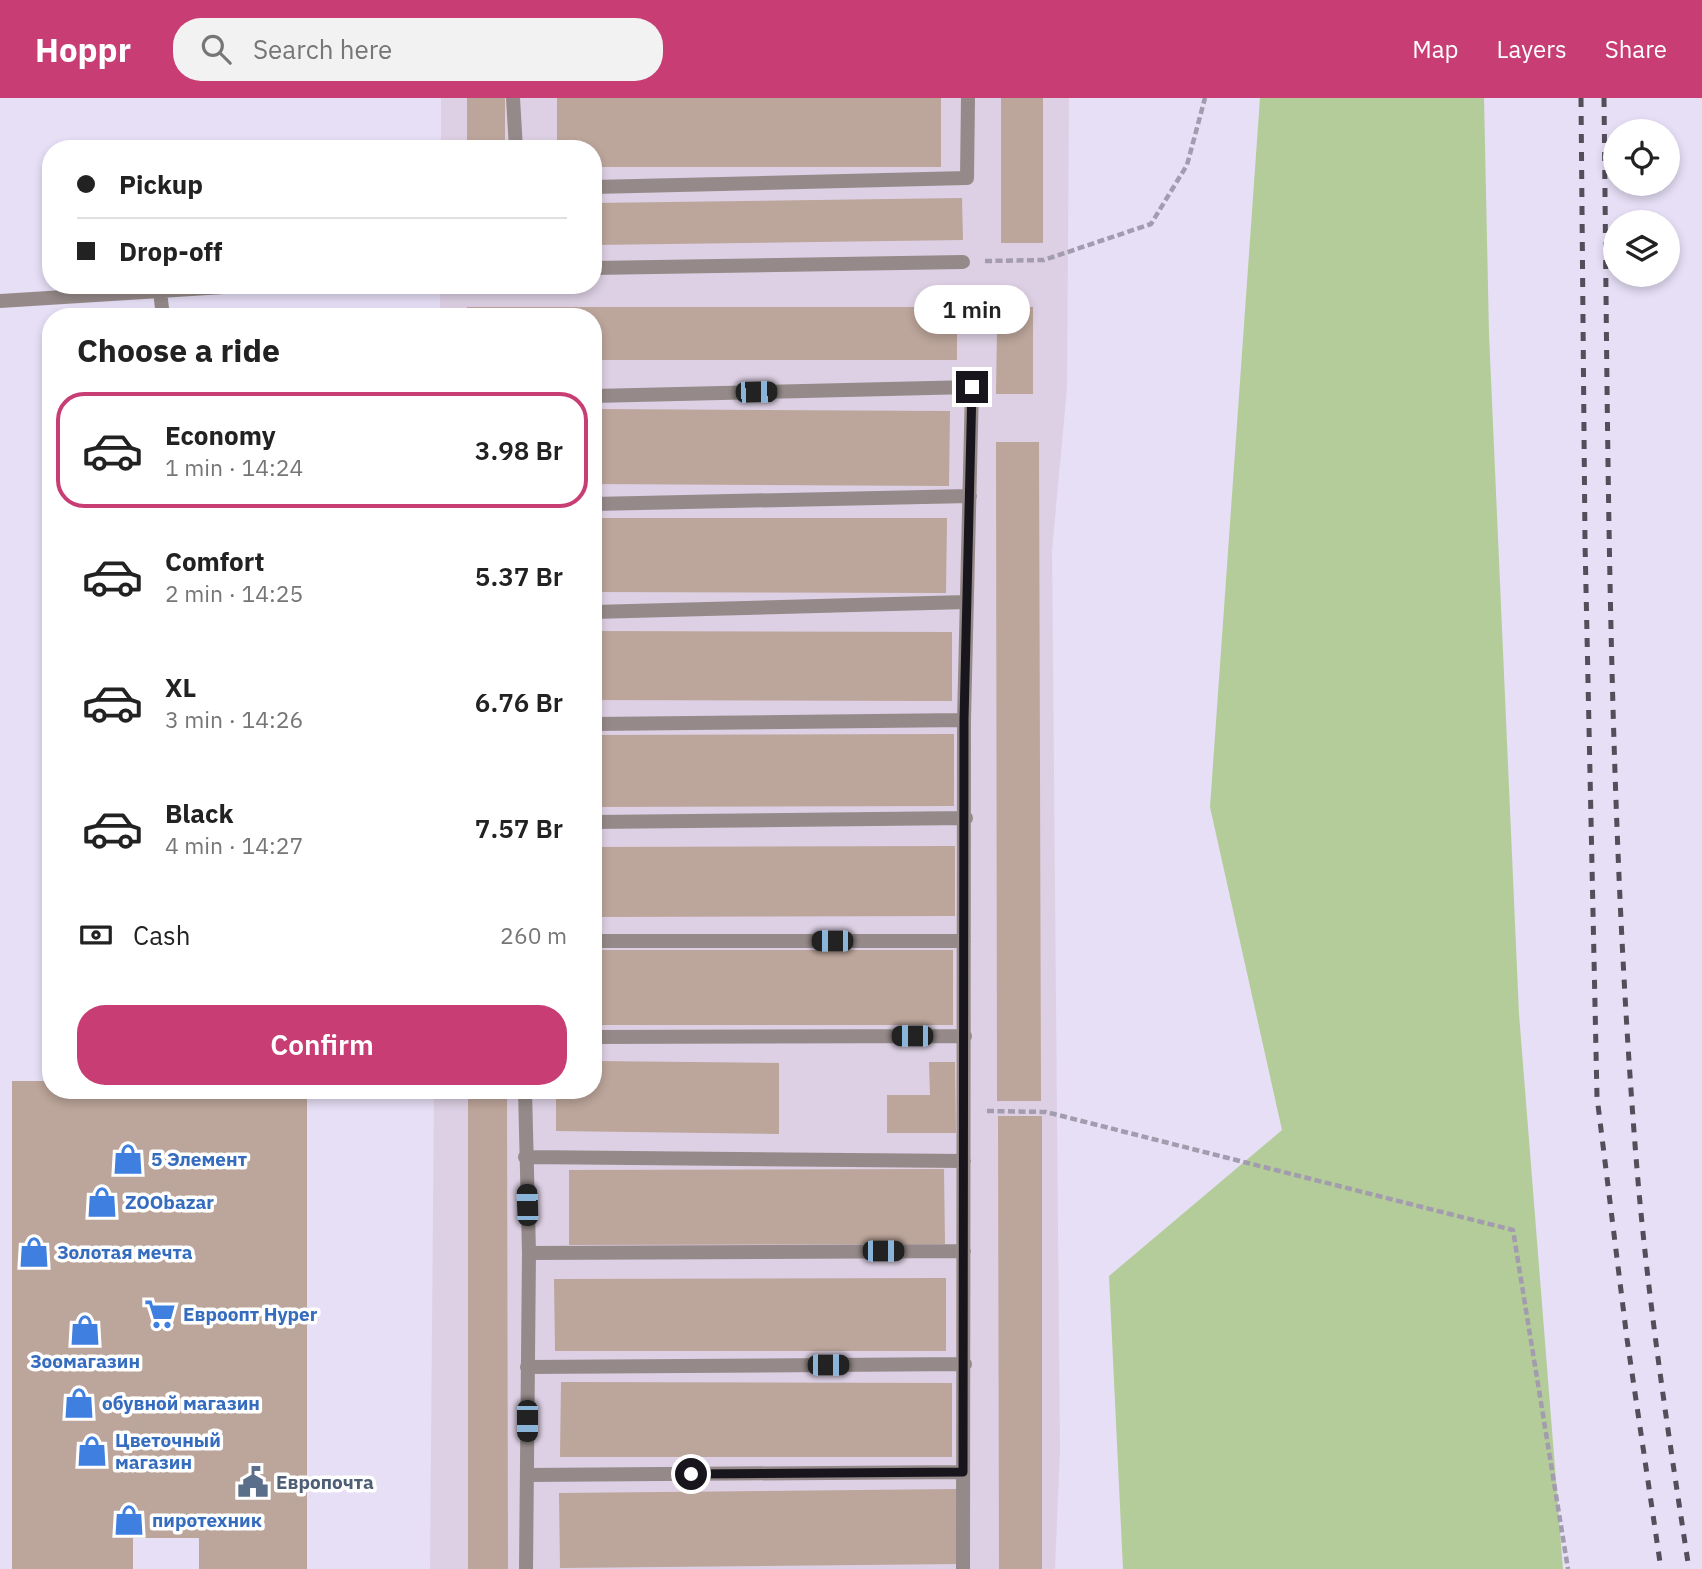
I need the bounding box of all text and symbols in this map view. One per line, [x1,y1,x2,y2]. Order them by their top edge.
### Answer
search box [173,18,663,81]
text: Hoppr [35,28,131,71]
icon: search [197,30,235,68]
text: Search here [253,32,392,66]
text: Map [1412,33,1459,65]
text: Layers [1497,33,1567,65]
text: Share [1605,33,1667,65]
map controls [1603,119,1680,287]
button: locate [1603,119,1680,196]
text: Pickup [119,167,203,201]
button: layers [1603,210,1680,287]
text: Drop-off [119,234,222,268]
callout: 1 min [914,286,1030,334]
text: 1 min [942,294,1002,324]
text: Choose a ride [77,329,280,371]
route end [956,371,988,403]
car [735,381,778,403]
text: Economy [165,418,276,452]
icon: car [81,419,144,482]
text: 3.98 Br [475,433,563,467]
text: 1 min · 14:24 [165,452,303,482]
text: Comfort [165,544,264,578]
icon: car [81,545,144,608]
text: 5.37 Br [475,559,563,593]
text: 2 min · 14:25 [165,578,303,608]
text: XL [165,670,196,704]
icon: car [81,671,144,734]
text: 6.76 Br [475,685,563,719]
text: 3 min · 14:26 [165,704,303,734]
text: Black [165,796,233,830]
icon: car [81,797,144,860]
text: 7.57 Br [475,811,563,845]
text: 4 min · 14:27 [165,830,303,860]
icon: cash [77,916,115,954]
text: Cash [133,918,190,952]
text: 260 m [500,920,567,950]
car [812,931,854,952]
button: Confirm [77,1005,567,1085]
car [892,1026,934,1047]
shop icon: 5 Элемент [111,1142,145,1176]
place label: 5 Элемент [151,1147,247,1171]
car [516,1184,539,1226]
shop icon: ZOObazar [85,1185,119,1219]
place label: ZOObazar [125,1190,214,1214]
shop icon: Золотая мечта [17,1235,51,1269]
place label: Золотая мечта [57,1240,193,1264]
car [863,1241,905,1262]
supermarket icon: Евроопт Hyper [143,1297,177,1331]
place label: Евроопт Hyper [183,1302,318,1326]
shop icon: Зоомагазин [68,1313,102,1347]
place label: Зоомагазин [30,1349,140,1373]
car [808,1355,850,1376]
shop icon: обувной магазин [62,1386,96,1420]
place label: обувной магазин [102,1391,260,1415]
car [517,1400,538,1442]
place label: Цветочный магазин [115,1428,221,1474]
shop icon: Цветочный магазин [75,1434,109,1468]
route start [675,1458,707,1490]
public building icon: Европочта [236,1465,270,1499]
place label: Европочта [276,1470,374,1494]
shop icon: пиротехник [112,1503,146,1537]
place label: пиротехник [152,1508,262,1532]

